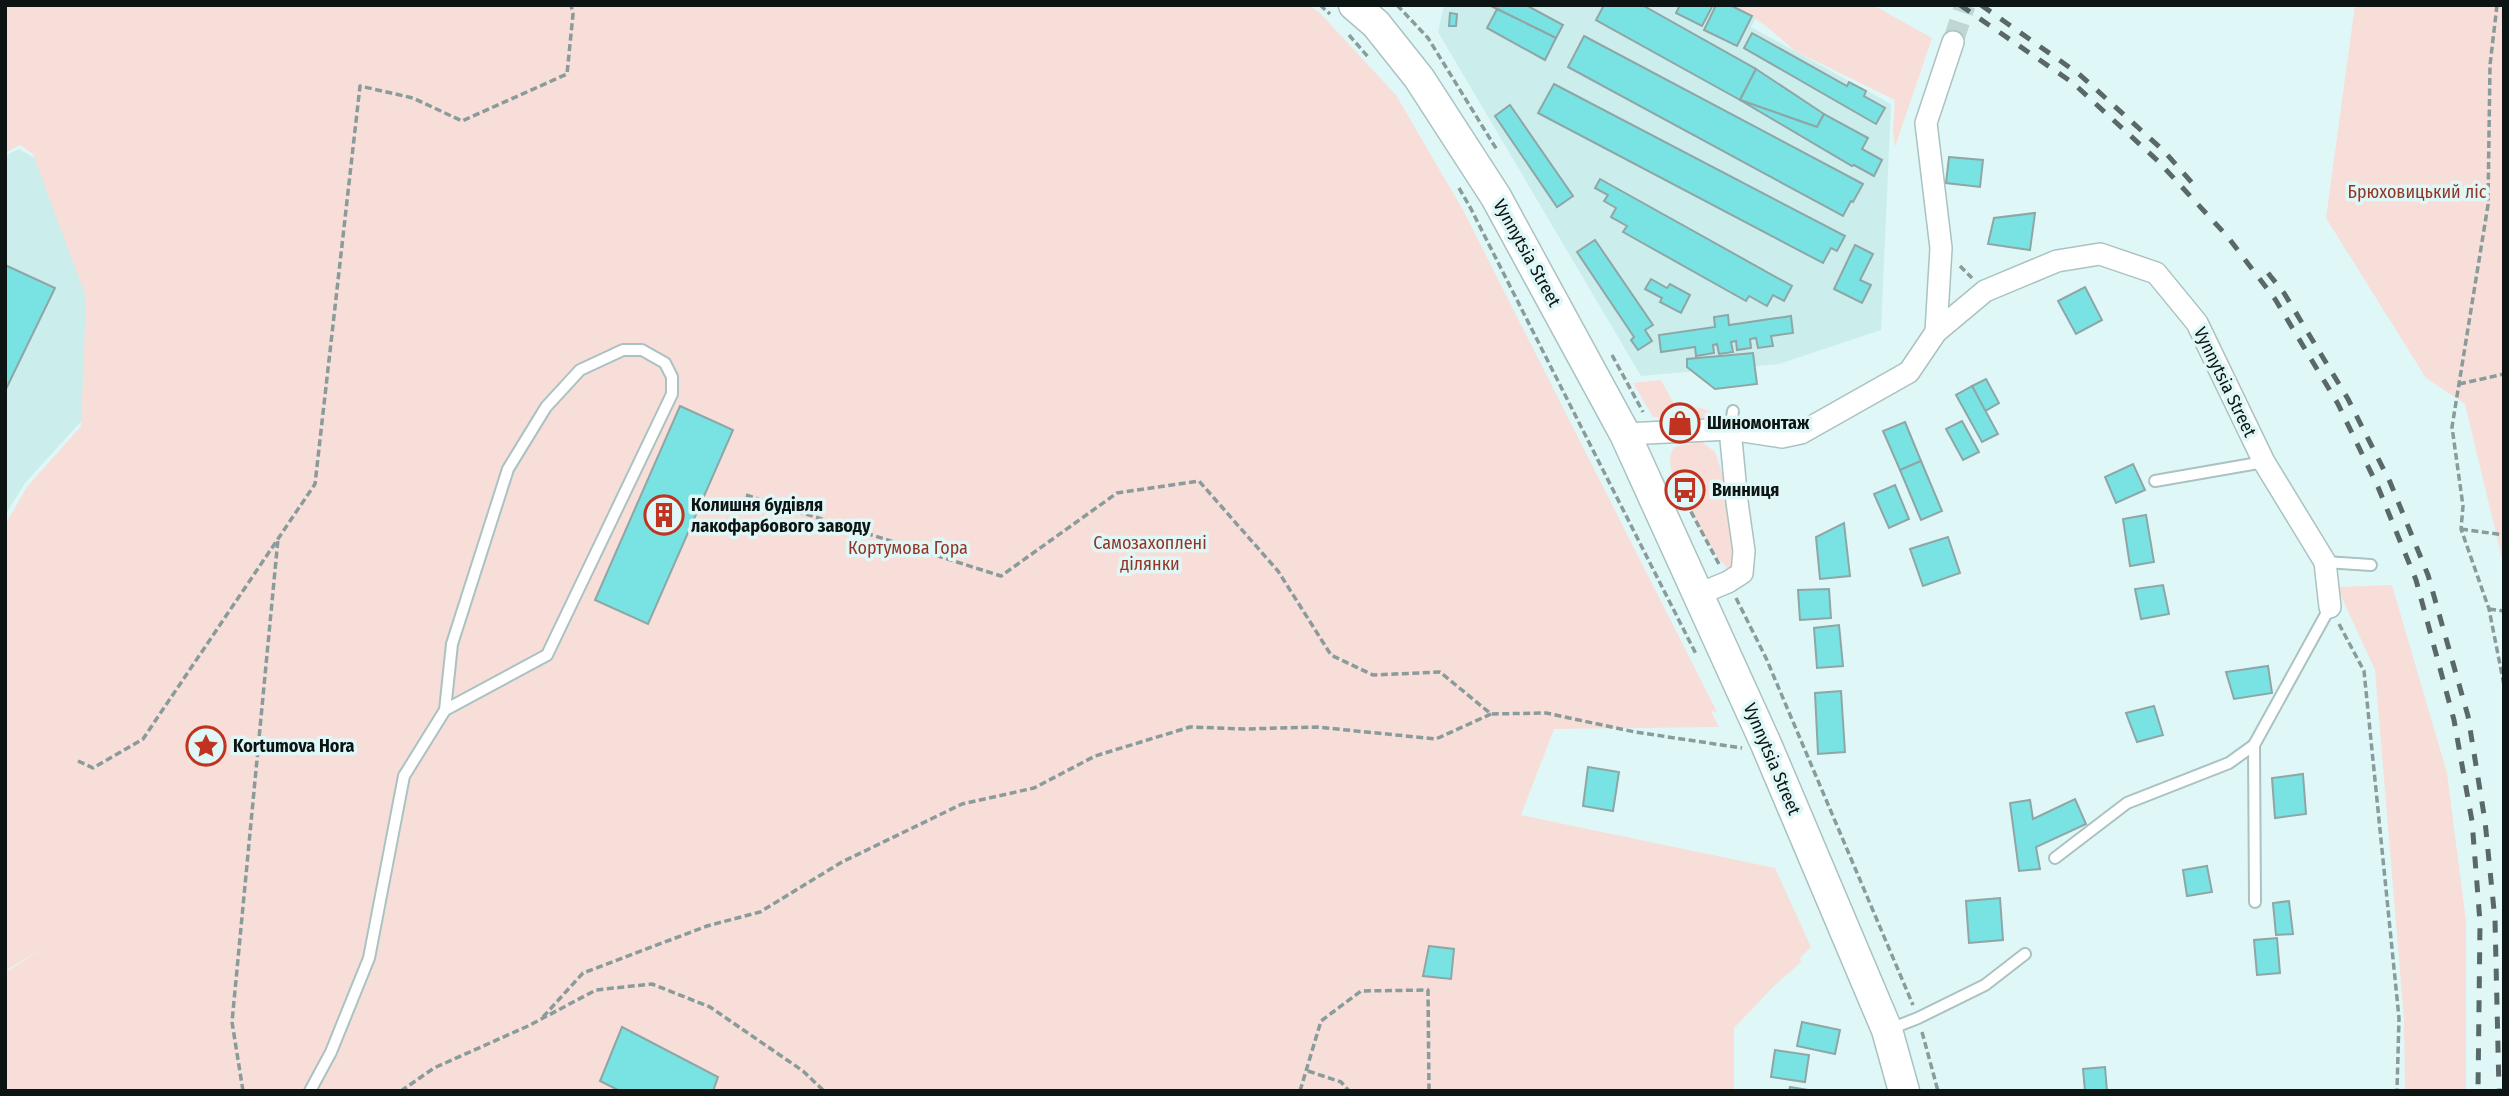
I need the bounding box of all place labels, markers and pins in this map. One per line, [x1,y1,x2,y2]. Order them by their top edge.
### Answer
shop icon: Шиномонтаж [1659,402,1701,444]
place label: Шиномонтаж [1707,412,1810,434]
bus stop icon: Винниця [1664,469,1706,511]
place label: Винниця [1712,479,1779,501]
building icon: Колишня будівля лакофарбового заводу [643,494,685,536]
place label: Колишня будівля лакофарбового заводу [691,494,871,537]
place icon: Kortumova Hora [185,725,227,767]
place label: Kortumova Hora [233,735,355,757]

